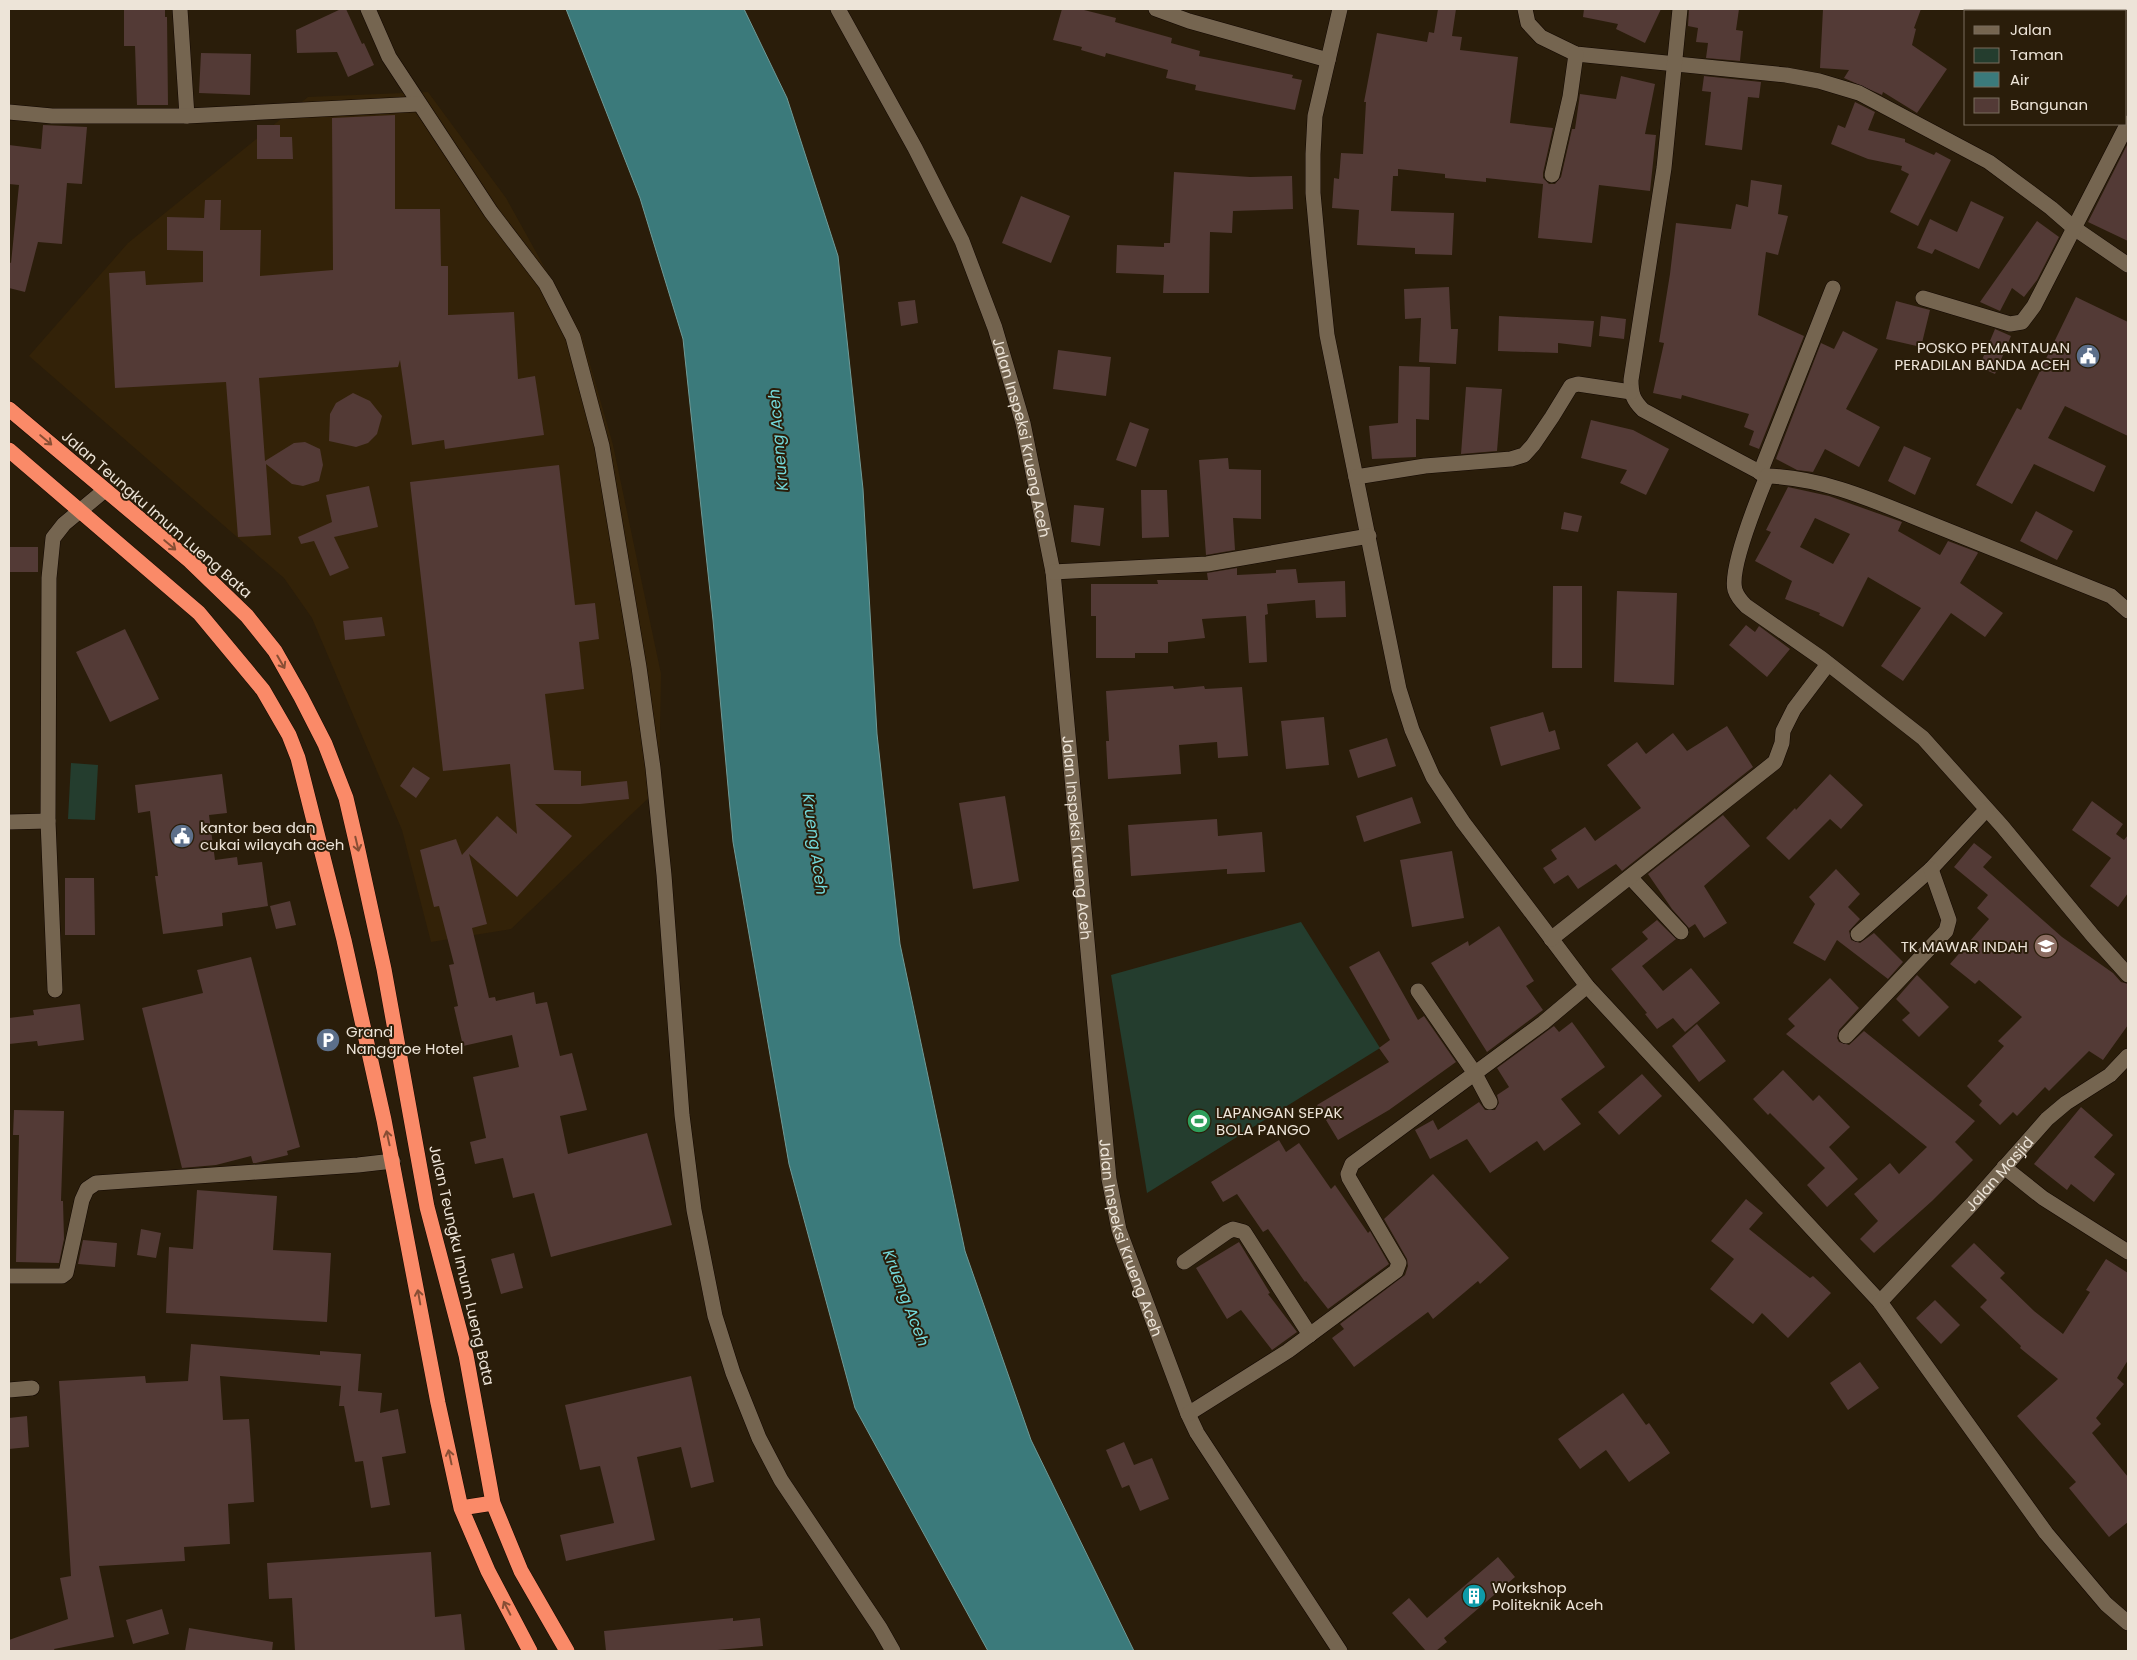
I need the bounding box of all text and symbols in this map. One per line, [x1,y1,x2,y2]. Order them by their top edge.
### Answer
legend [1964,10,2127,125]
text: Jalan [2010,19,2052,40]
text: Taman [2010,44,2063,65]
text: Air [2010,69,2030,90]
text: Bangunan [2010,94,2088,115]
street label: Jalan Inspeksi Krueng Aceh [988,335,1056,539]
place label: POSKO PEMANTAUAN PERADILAN BANDA ACEH [1895,337,2070,375]
public building icon: POSKO PEMANTAUAN PERADILAN BANDA ACEH [2075,343,2101,369]
water label: Krueng Aceh [762,388,794,492]
street label: Jalan Teungku Imum Lueng Bata [57,425,257,603]
one-way arrow [39,435,52,446]
one-way arrow [164,539,177,551]
one-way arrow [277,655,287,669]
street label: Jalan Inspeksi Krueng Aceh [1058,735,1097,941]
water label: Krueng Aceh [796,792,834,896]
place label: kantor bea dan cukai wilayah aceh [200,817,344,855]
public building icon: kantor bea dan cukai wilayah aceh [169,823,195,849]
one-way arrow [353,835,362,851]
school or university icon: TK MAWAR INDAH [2033,933,2059,959]
place label: TK MAWAR INDAH [1901,936,2028,957]
place label: Grand Nanggroe Hotel [346,1021,464,1059]
parking icon: Grand Nanggroe Hotel [315,1027,341,1053]
place label: LAPANGAN SEPAK BOLA PANGO [1216,1102,1343,1140]
sports icon: LAPANGAN SEPAK BOLA PANGO [1186,1108,1212,1134]
one-way arrow [383,1130,392,1146]
street label: Jalan Masjid [1960,1131,2038,1216]
street label: Jalan Inspeksi Krueng Aceh [1095,1138,1168,1339]
street label: Jalan Teungku Imum Lueng Bata [424,1143,500,1387]
water label: Krueng Aceh [877,1246,935,1350]
one-way arrow [414,1290,424,1306]
one-way arrow [445,1449,454,1465]
place label: Workshop Politeknik Aceh [1492,1577,1603,1615]
building icon: Workshop Politeknik Aceh [1461,1583,1487,1609]
one-way arrow [502,1601,511,1616]

